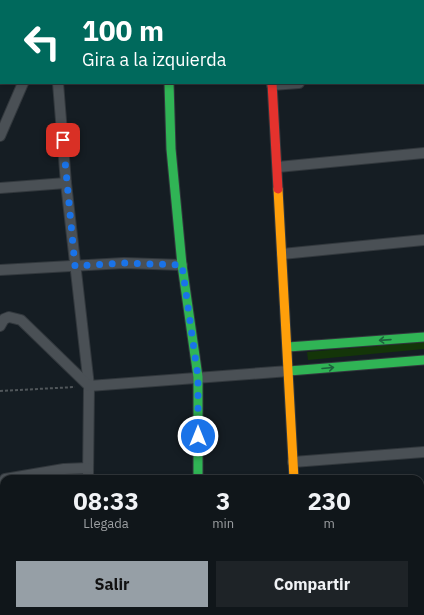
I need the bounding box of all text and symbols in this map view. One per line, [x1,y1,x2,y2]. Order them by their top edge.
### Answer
text: 100 m [82,12,164,49]
icon: left [16,16,68,68]
text: Gira a la izquierda [82,48,226,71]
pin [46,123,80,157]
icon: arrive [52,129,74,151]
one-way arrow [379,336,392,343]
one-way arrow [321,364,334,371]
position arrow [177,415,219,457]
text: 08:33 [73,485,139,517]
text: 3 [216,485,230,517]
text: 230 [307,485,351,517]
text: Llegada [83,515,129,532]
text: min [212,515,234,532]
text: m [323,515,335,532]
button: Salir [16,561,208,607]
button: Compartir [216,561,408,607]

